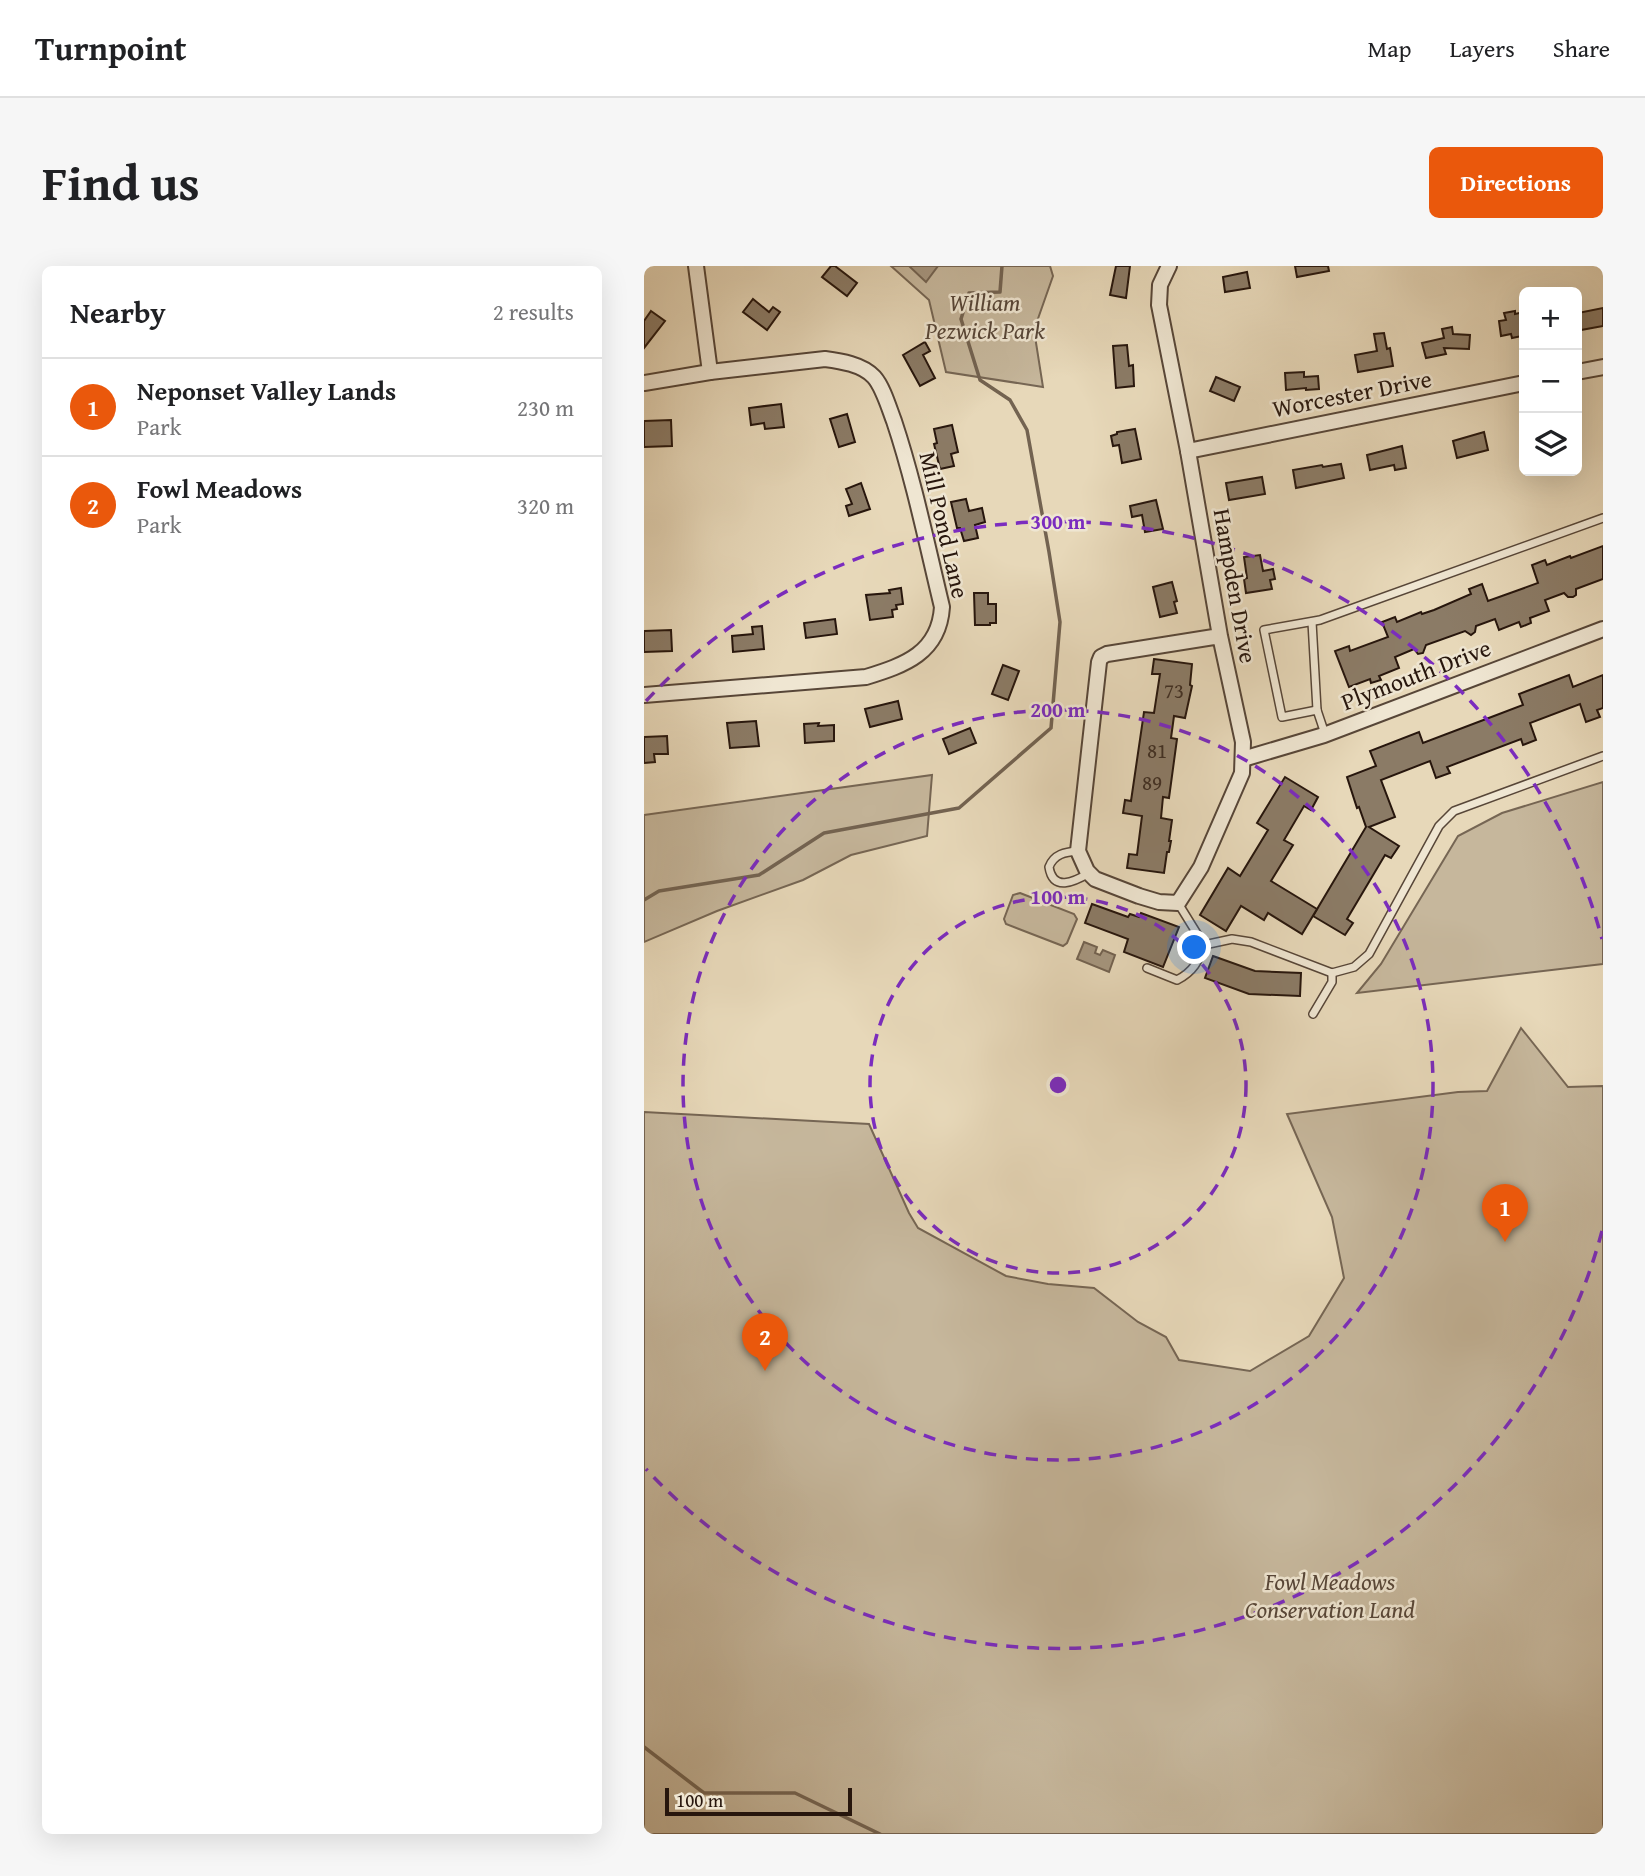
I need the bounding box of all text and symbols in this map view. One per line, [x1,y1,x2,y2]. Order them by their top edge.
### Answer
text: Turnpoint [35,24,187,72]
text: Map [1368,31,1411,66]
text: Layers [1449,31,1515,66]
text: Share [1553,31,1610,66]
text: Find us [42,146,200,218]
button: Directions [1429,147,1603,218]
park label: William Pezwick Park [924,285,1045,348]
map controls [1519,287,1582,476]
button: + [1519,287,1582,350]
text: Nearby [70,290,166,334]
text: 2 results [493,295,574,328]
button: − [1519,350,1582,413]
street label: Worcester Drive [1269,361,1434,426]
text: Neponset Valley Lands [137,371,396,410]
text: 1 [87,391,99,424]
text: 230 m [517,391,574,424]
text: Park [137,410,181,443]
button: layers [1519,413,1582,476]
street label: Mill Pond Lane [911,448,978,602]
text: Fowl Meadows [137,469,302,508]
text: 2 [87,489,99,522]
text: 320 m [517,489,574,522]
text: 300 m [1030,506,1086,537]
street label: Hampden Drive [1205,506,1266,666]
text: Park [137,508,181,541]
street label: Plymouth Drive [1336,630,1496,719]
house number: 73 [1164,675,1184,706]
text: 200 m [1030,694,1086,725]
house number: 81 [1147,735,1167,766]
house number: 89 [1142,767,1162,798]
text: 100 m [1030,881,1086,912]
your location [1177,930,1211,964]
centre of rings [1046,1073,1070,1097]
pin: 1 [1482,1184,1528,1242]
pin: 2 [742,1313,788,1371]
park label: Fowl Meadows Conservation Land [1245,1564,1415,1627]
scale bar [665,1785,852,1817]
text: 100 m [676,1786,723,1814]

